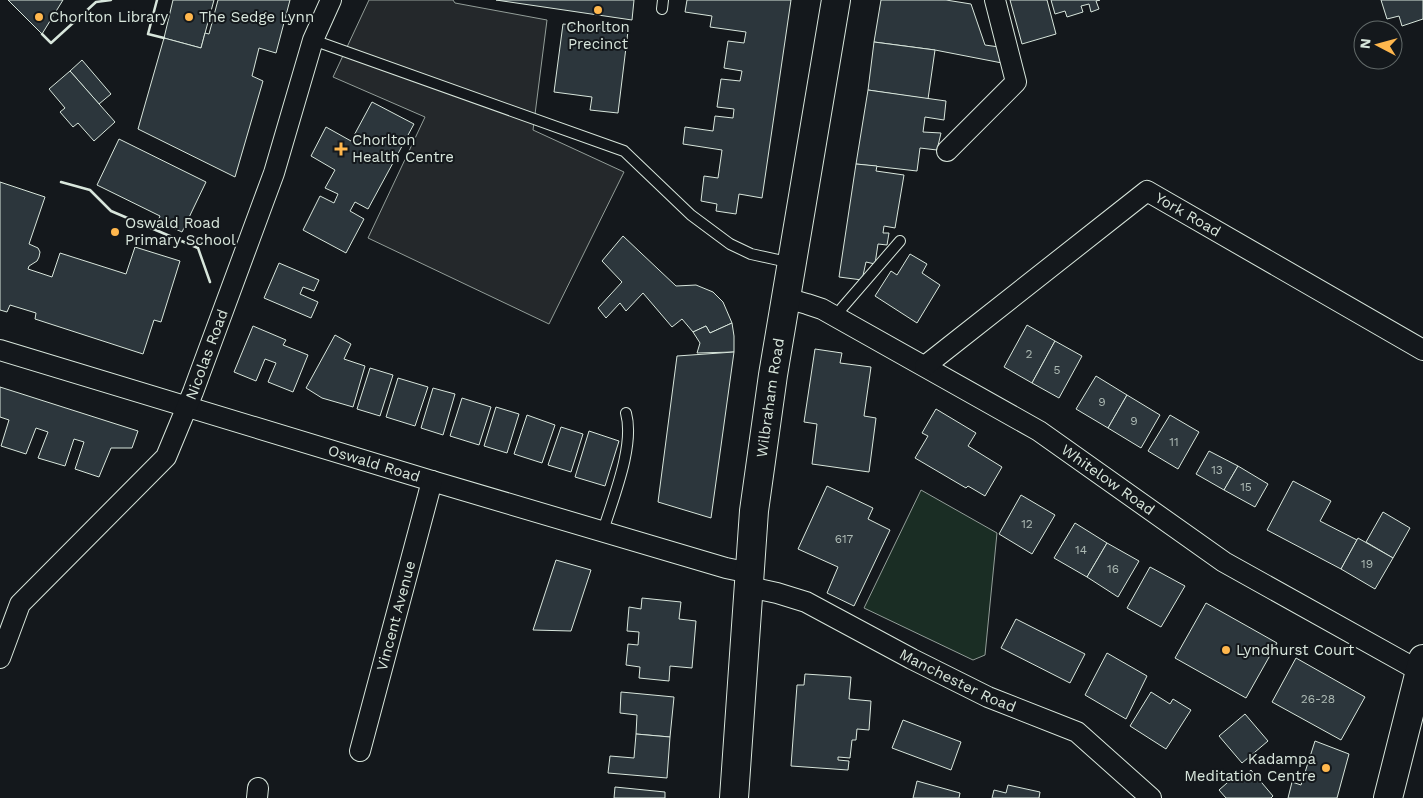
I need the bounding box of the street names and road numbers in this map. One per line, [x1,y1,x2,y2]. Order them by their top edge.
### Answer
street label: York Road [1152,189,1224,241]
street label: Nicolas Road [182,307,232,403]
street label: Wilbraham Road [753,337,788,459]
street label: Oswald Road [326,441,422,486]
street label: Whitelow Road [1058,441,1158,519]
street label: Vincent Avenue [373,559,419,673]
street label: Manchester Road [896,645,1019,716]

